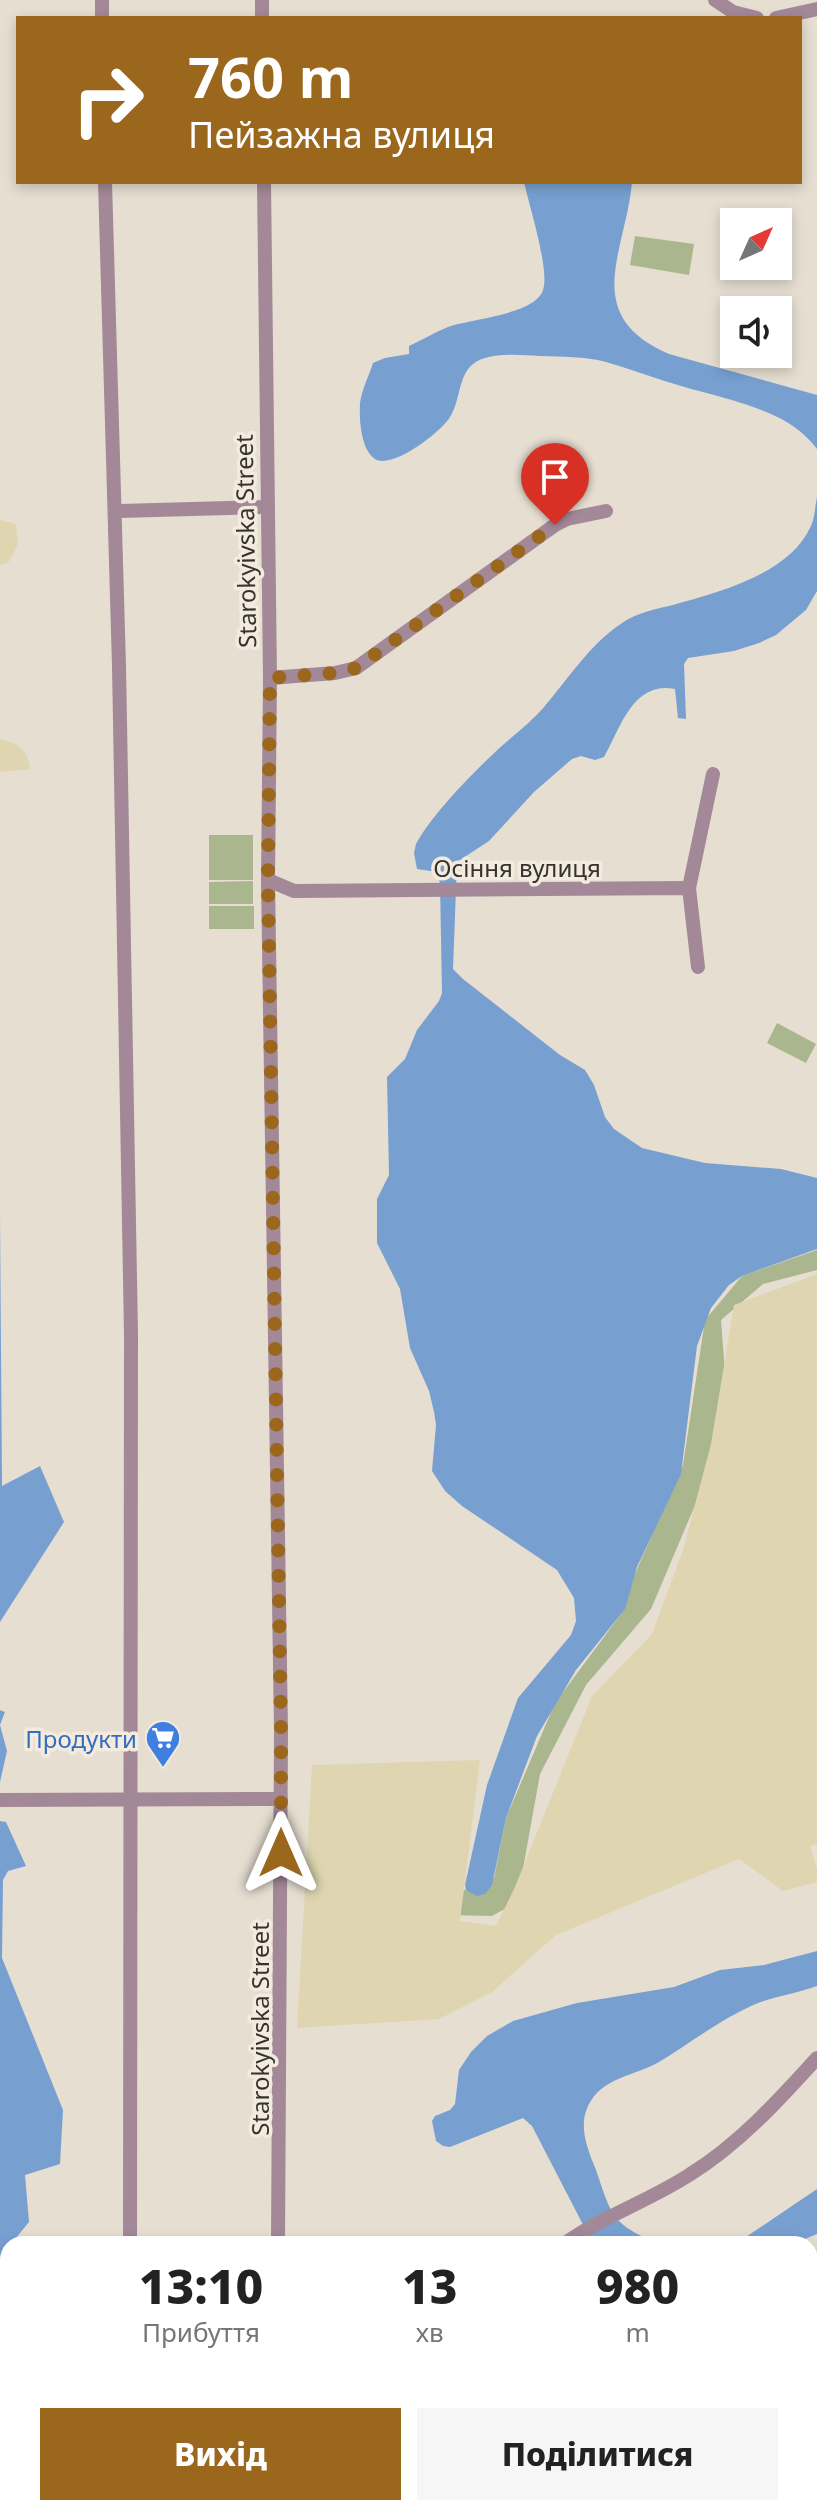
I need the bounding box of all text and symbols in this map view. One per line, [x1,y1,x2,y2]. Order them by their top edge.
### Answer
text: 760 m [188,38,353,114]
icon: right [56,48,160,152]
text: Пейзажна вулиця [188,110,495,159]
north arrow [720,208,792,280]
map controls [720,208,792,368]
button: sound [720,296,792,368]
street label: Starokyivska Street [227,434,263,648]
pin [521,443,589,525]
icon: arrive [533,455,577,499]
street label: Осіння вулиця [433,851,601,884]
supermarket icon: Продукти [144,1719,182,1769]
place label: Продукти [25,1722,137,1755]
position arrow [239,1811,323,1895]
street label: Starokyivska Street [243,1922,276,2136]
text: 13:10 [139,2253,263,2318]
text: 13 [402,2253,457,2318]
text: 980 [596,2253,679,2318]
text: Прибуття [142,2314,260,2350]
text: хв [416,2314,444,2350]
text: m [626,2314,650,2350]
button: Вихід [40,2408,401,2500]
button: Поділитися [417,2408,778,2500]

